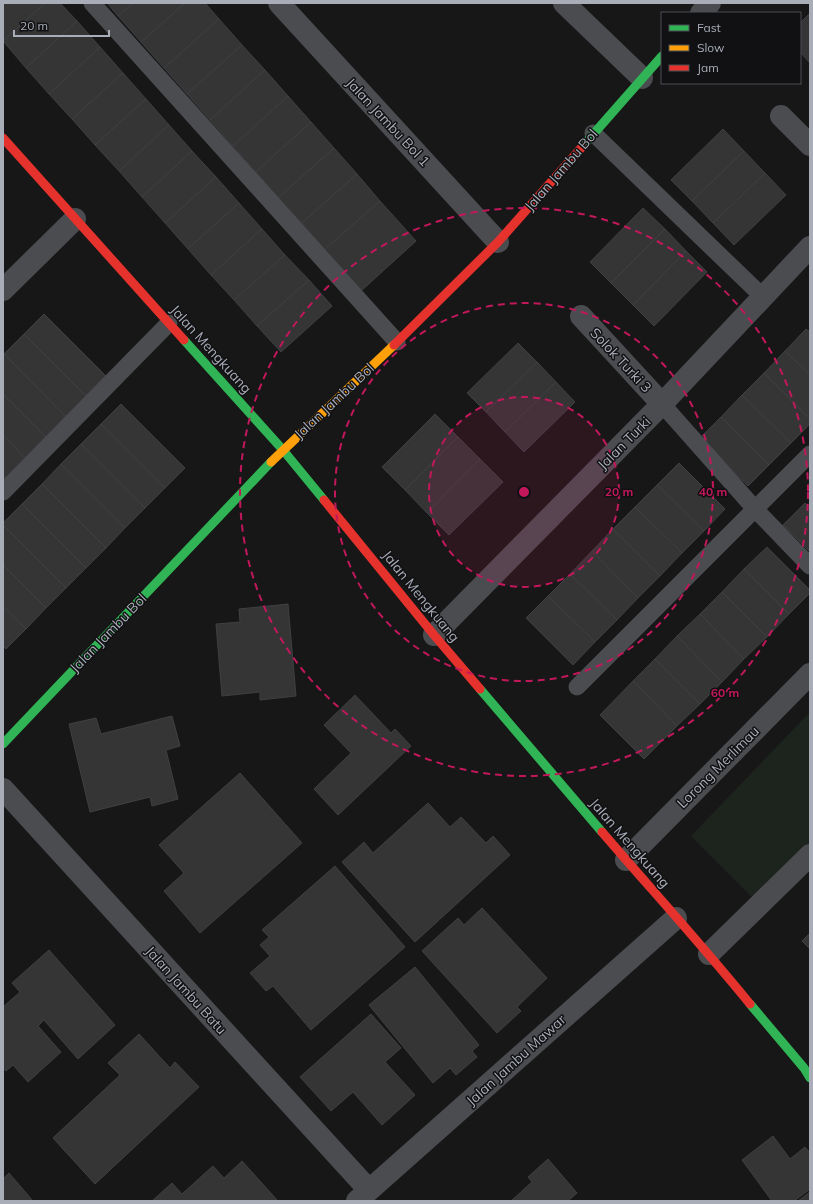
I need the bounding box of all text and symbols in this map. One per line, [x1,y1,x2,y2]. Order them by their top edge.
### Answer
scale bar [14,12,109,38]
legend [661,12,801,84]
text: 20 m [20,18,48,33]
text: Fast [697,20,721,35]
text: Slow [697,40,725,55]
text: Jam [697,60,719,75]
street label: Jalan Jambu Bol 1 [342,74,434,170]
street label: Jalan Jambu Bol [520,125,602,215]
street label: Jalan Mengkuang [166,301,256,397]
street label: Solok Turki 3 [586,324,656,396]
street label: Jalan Jambu Bol [290,359,378,443]
street label: Jalan Turki [594,413,654,473]
text: 20 m [605,484,633,499]
text: 40 m [699,484,727,499]
centre of rings [517,485,531,499]
street label: Jalan Mengkuang [378,546,464,646]
street label: Jalan Jambu Bol [66,590,150,676]
text: 60 m [711,685,739,700]
street label: Lorong Merlimau [673,722,763,812]
street label: Jalan Mengkuang [586,794,674,892]
street label: Jalan Jambu Batu [142,942,230,1038]
street label: Jalan Jambu Mawar [462,1010,570,1109]

